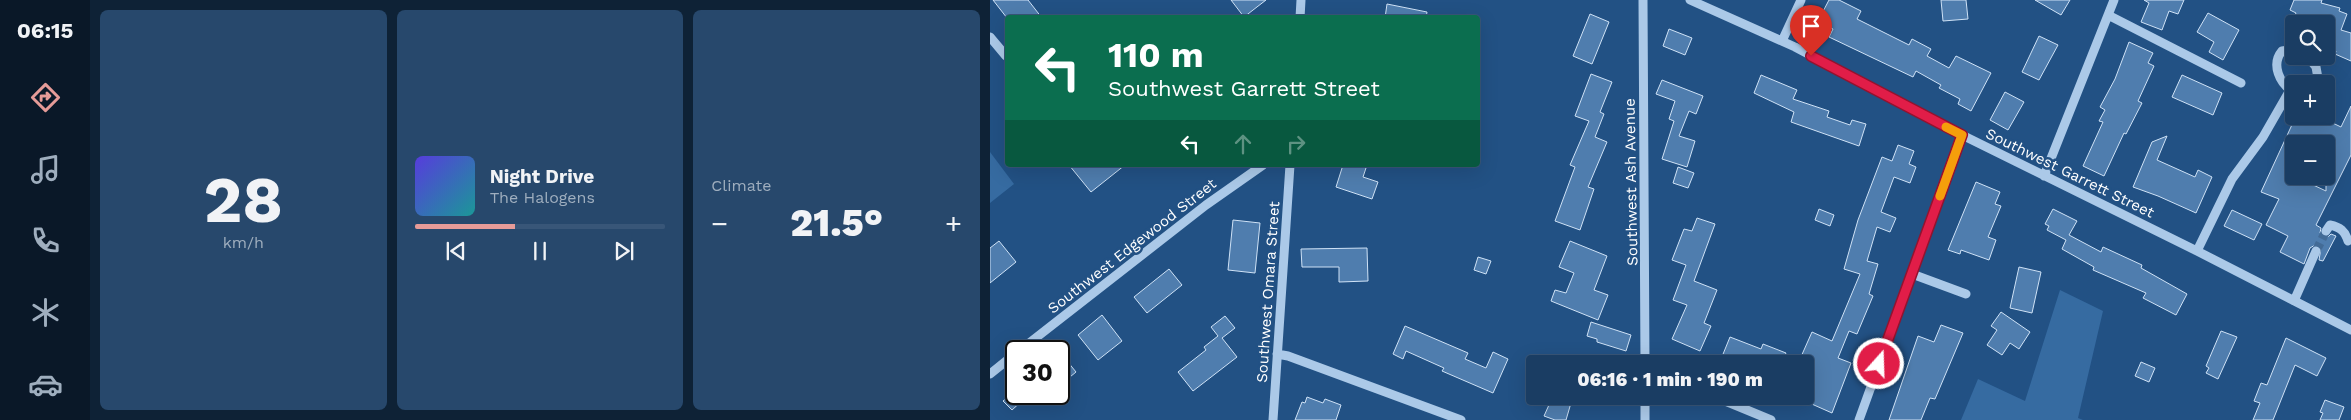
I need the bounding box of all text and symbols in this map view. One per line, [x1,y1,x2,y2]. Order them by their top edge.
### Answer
pin [1790,5,1832,56]
icon: arrive [1797,12,1825,40]
map controls [2285,15,2335,185]
button: search [2285,15,2335,65]
text: 06:15 [17,18,73,43]
text: 110 m [1108,34,1204,76]
icon: left [1025,35,1090,100]
button: + [2285,75,2335,125]
text: Southwest Garrett Street [1108,76,1380,101]
icon: directions [28,80,63,115]
street label: Southwest Ash Avenue [1621,98,1641,266]
street label: Southwest Garrett Street [1983,124,2158,222]
icon: left [1176,130,1204,158]
icon: ahead [1229,130,1257,158]
icon: right [1282,130,1310,158]
button: − [2285,135,2335,185]
icon: music [28,152,63,187]
text: 28 [204,162,283,238]
text: Night Drive [490,165,594,188]
street label: Southwest Edgewood Street [1044,174,1220,317]
text: Climate [711,176,771,195]
text: The Halogens [490,188,595,207]
street label: Southwest Omara Street [1253,200,1283,383]
text: 21.5° [790,201,883,245]
text: − [711,207,728,240]
text: + [945,207,962,240]
icon: phone [28,223,63,258]
text: km/h [223,233,264,252]
icon: previous [442,237,470,265]
icon: pause [526,237,554,265]
icon: next [610,237,638,265]
icon: climate [28,295,63,330]
position arrow [1852,337,1904,389]
speed limit sign: 30 [1005,340,1070,405]
icon: car [28,367,63,402]
text: 06:16 · 1 min · 190 m [1577,368,1763,391]

